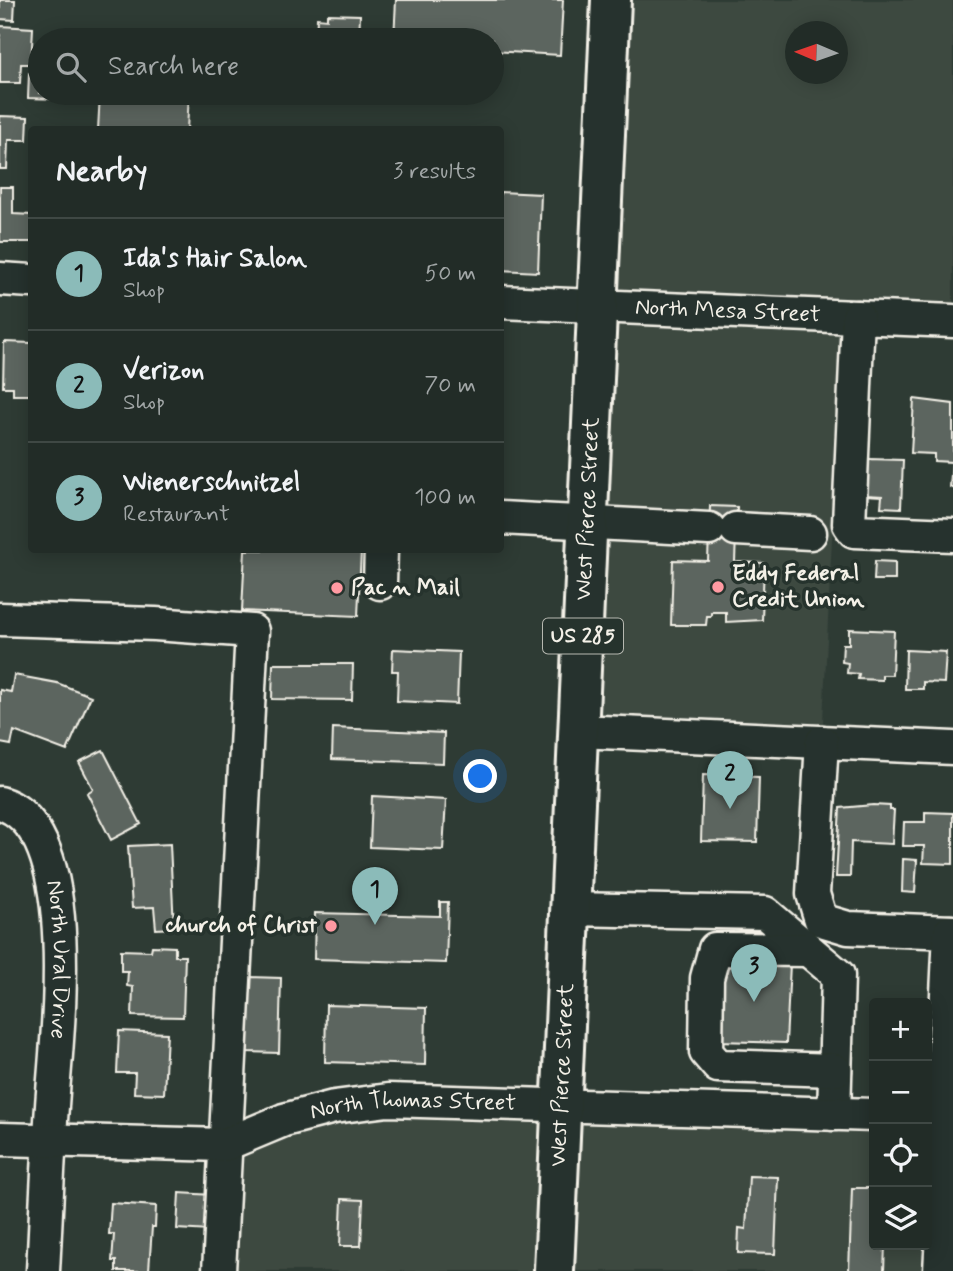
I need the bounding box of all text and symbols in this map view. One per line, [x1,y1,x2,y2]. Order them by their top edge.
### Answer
north arrow [785,21,848,84]
search box [28,28,504,105]
icon: search [52,48,90,86]
text: Search here [108,50,239,84]
text: Nearby [56,152,147,191]
text: 3 results [393,157,476,187]
text: Ida's Hair Salon [123,242,307,276]
text: 1 [74,259,84,289]
text: 50 m [425,259,476,289]
text: Shop [123,276,165,306]
street label: North Mesa Street [634,293,821,330]
text: Verizon [123,354,204,388]
text: 2 [73,371,85,401]
text: 70 m [424,371,476,401]
text: Shop [123,388,165,418]
street label: West Pierce Street [569,416,607,601]
text: Wienerschnitzel [123,466,300,500]
text: 3 [74,483,84,513]
text: 100 m [414,483,476,513]
text: Restaurant [123,500,230,530]
place label: Eddy Federal Credit Union [732,559,865,615]
place label: Pac n Mail [351,573,460,603]
marker: Eddy Federal Credit Union [710,579,726,595]
marker: Pac n Mail [329,580,345,596]
road number: US 285 [543,618,623,654]
pin: 2 [707,751,753,809]
your location [463,759,497,793]
pin: 1 [352,867,398,925]
street label: North Ural Drive [38,878,75,1040]
place label: church of Christ [164,911,318,941]
marker: church of Christ [323,918,339,934]
pin: 3 [731,944,777,1002]
street label: West Pierce Street [544,982,582,1168]
map controls [869,998,932,1250]
button: + [869,998,932,1061]
button: − [869,1061,932,1124]
street label: North Thomas Street [307,1085,517,1128]
button: locate [869,1124,932,1187]
button: layers [869,1187,932,1250]

